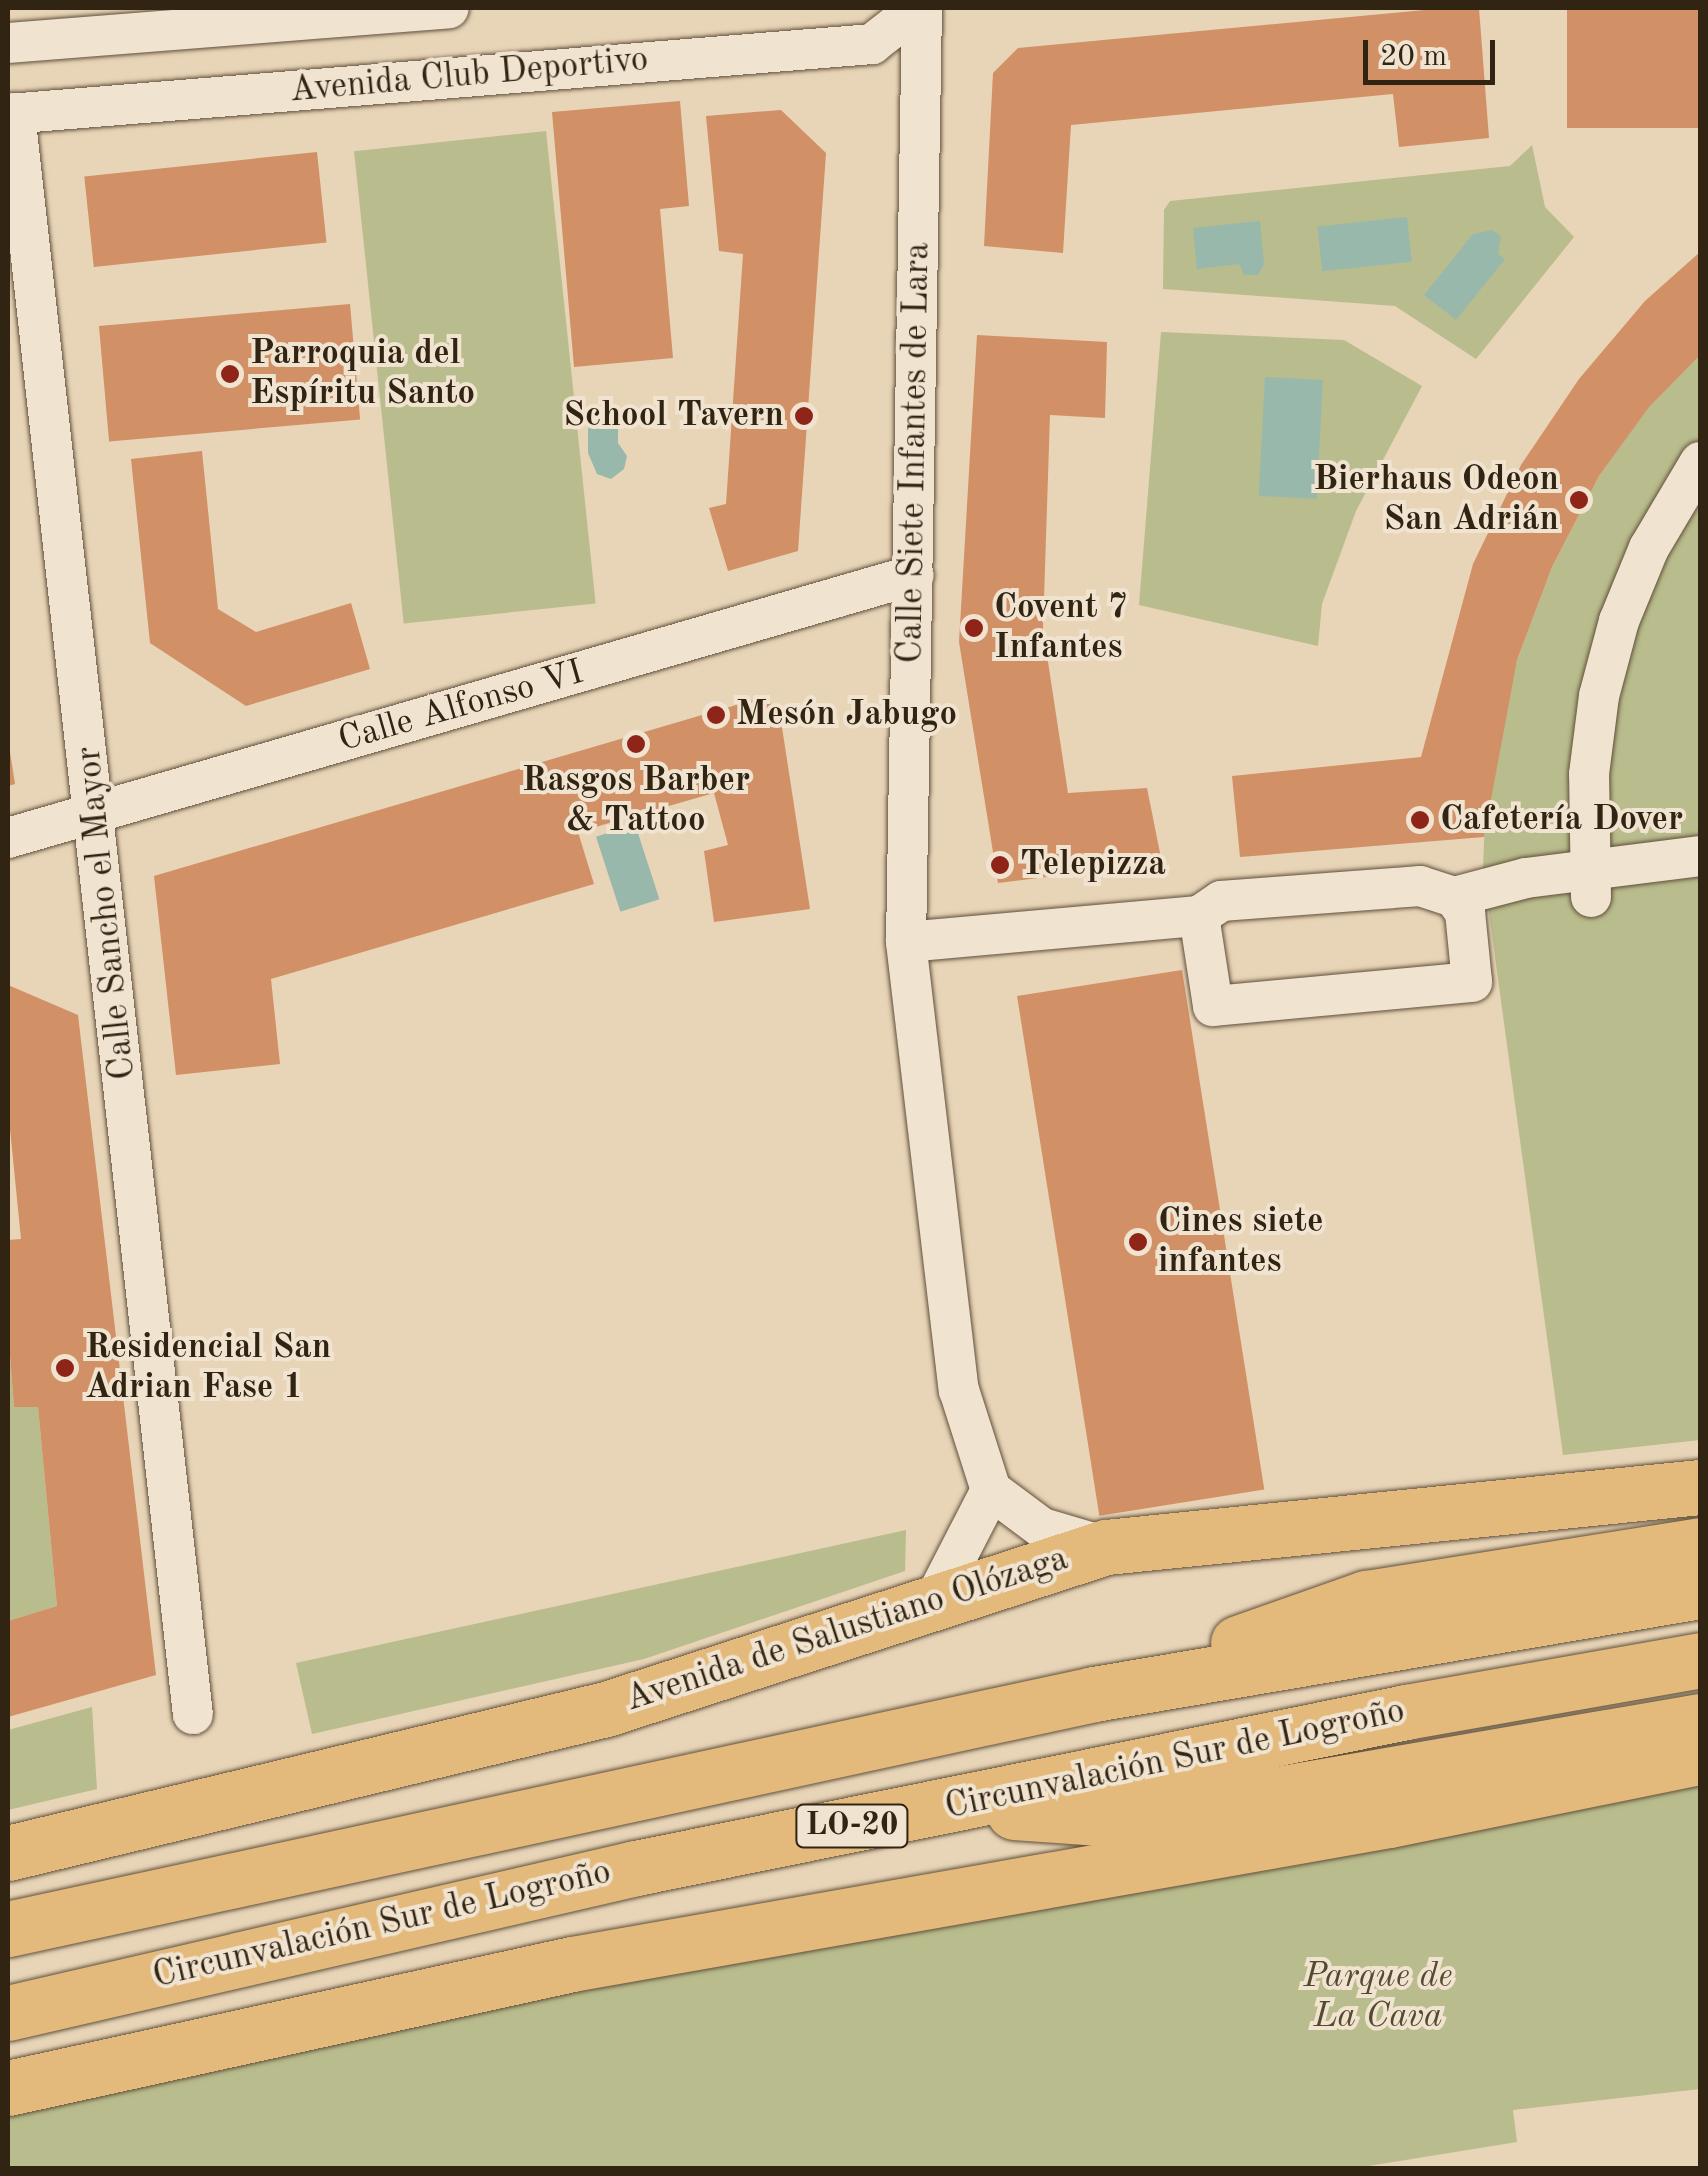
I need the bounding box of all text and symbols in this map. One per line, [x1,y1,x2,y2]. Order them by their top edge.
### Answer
scale bar [1368,20,1500,82]
street label: Avenida Club Deportivo [288,39,650,113]
text: 20 m [1380,42,1447,72]
street label: Calle Siete Infantes de Lara [890,242,940,664]
place label: Parroquia del Espíritu Santo [250,333,475,415]
marker: Parroquia del Espíritu Santo [219,363,241,385]
place label: School Tavern [563,395,784,437]
marker: School Tavern [793,405,815,427]
place label: Bierhaus Odeon San Adrián [1313,459,1559,541]
marker: Bierhaus Odeon San Adrián [1568,489,1590,511]
place label: Covent 7 Infantes [994,587,1128,669]
marker: Covent 7 Infantes [963,617,985,639]
street label: Calle Alfonso VI [334,652,588,762]
place label: Mesón Jabugo [736,694,957,736]
marker: Mesón Jabugo [705,704,727,726]
marker: Rasgos Barber & Tattoo [625,733,647,755]
street label: Calle Sancho el Mayor [69,744,145,1082]
place label: Rasgos Barber & Tattoo [522,760,750,842]
place label: Cafetería Dover [1440,799,1683,841]
marker: Cafetería Dover [1409,809,1431,831]
place label: Telepizza [1020,844,1166,886]
marker: Telepizza [989,854,1011,876]
place label: Cines siete infantes [1158,1201,1323,1283]
marker: Cines siete infantes [1127,1231,1149,1253]
place label: Residencial San Adrian Fase 1 [85,1327,331,1409]
marker: Residencial San Adrian Fase 1 [54,1357,76,1379]
street label: Avenida de Salustiano Olózaga [620,1539,1074,1721]
street label: Circunvalación Sur de Logroño [941,1691,1409,1829]
road number: LO-20 [794,1799,910,1853]
street label: Circunvalación Sur de Logroño [149,1852,615,1998]
park label: Parque de La Cava [1303,1956,1453,2038]

